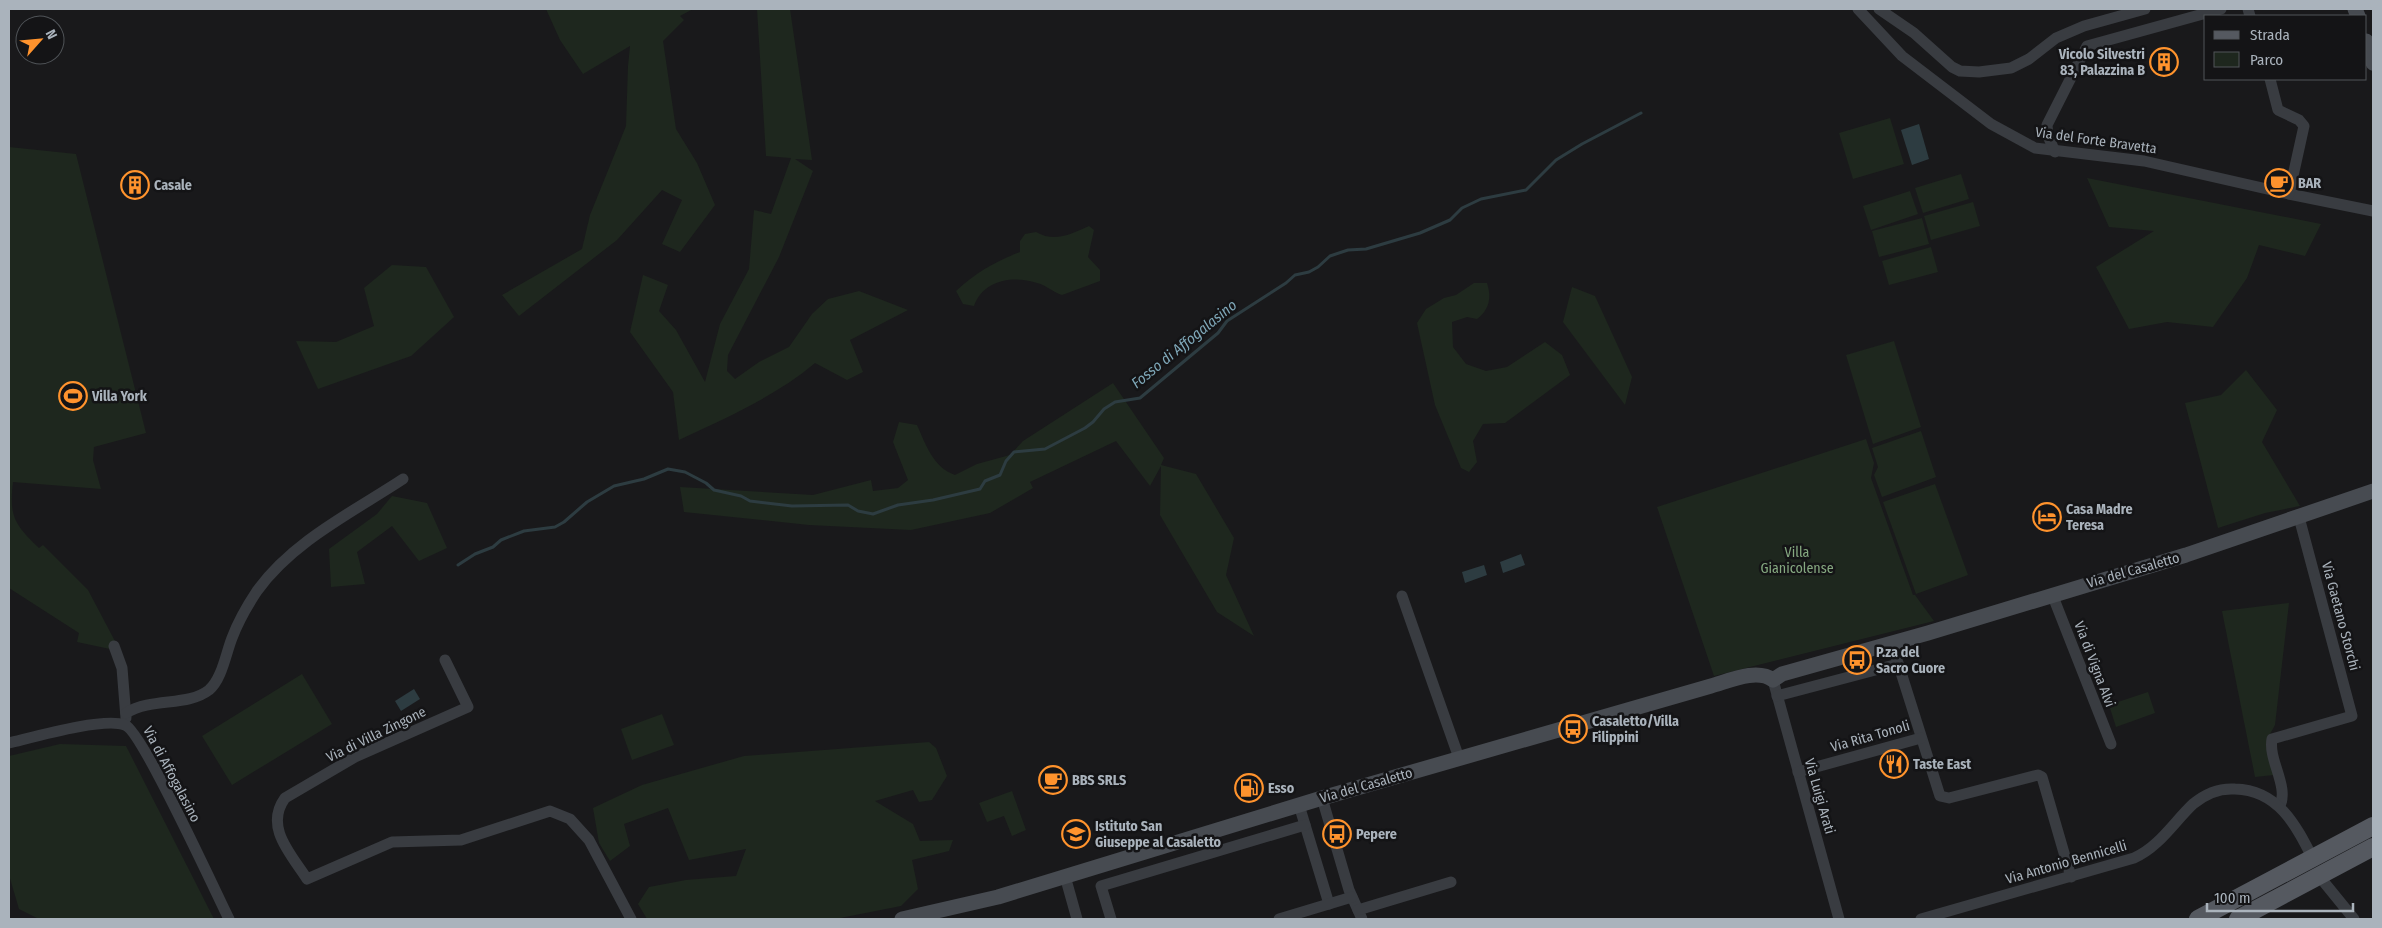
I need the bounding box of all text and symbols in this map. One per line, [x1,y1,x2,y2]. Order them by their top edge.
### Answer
north arrow [15,15,65,65]
legend [2204,15,2367,80]
text: Strada [2250,26,2290,44]
text: N [42,27,61,42]
place label: Vicolo Silvestri 83, Palazzina B [2058,46,2145,79]
building icon: Vicolo Silvestri 83, Palazzina B [2149,47,2179,77]
text: Parco [2250,51,2283,69]
street label: Via del Forte Bravetta [2034,124,2158,157]
cafe icon: BAR [2264,168,2294,198]
building icon: Casale [120,170,150,200]
place label: BAR [2298,175,2321,192]
place label: Casale [154,177,192,194]
water label: Fosso di Affogalasino [1128,296,1240,392]
sports icon: Villa York [58,381,88,411]
place label: Villa York [91,388,148,405]
place label: Casa Madre Teresa [2066,501,2133,534]
hotel icon: Casa Madre Teresa [2032,502,2062,532]
park label: Villa Gianicolense [1760,544,1834,577]
street label: Via del Casaletto [2085,549,2181,592]
street label: Via Gaetano Storchi [2318,560,2363,672]
street label: Via di Vigna Alvi [2070,619,2119,710]
place label: P.za del Sacro Cuore [1876,644,1945,677]
bus stop icon: P.za del Sacro Cuore [1842,645,1872,675]
street label: Via di Villa Zingone [324,703,429,766]
place label: Casaletto/Villa Filippini [1592,713,1679,746]
bus stop icon: Casaletto/Villa Filippini [1558,714,1588,744]
street label: Via Rita Tonoli [1829,717,1912,756]
street label: Via di Affogalasino [139,723,204,825]
restaurant icon: Taste East [1879,749,1909,779]
street label: Via Luigi Arati [1801,756,1838,836]
place label: Taste East [1913,756,1972,773]
street label: Via del Casaletto [1318,764,1414,807]
cafe icon: BBS SRLS [1038,765,1068,795]
place label: BBS SRLS [1072,772,1126,789]
fuel station icon: Esso [1234,773,1264,803]
place label: Esso [1268,780,1295,797]
place label: Istituto San Giuseppe al Casaletto [1095,818,1222,851]
school or university icon: Istituto San Giuseppe al Casaletto [1061,819,1091,849]
bus stop icon: Pepere [1322,819,1352,849]
place label: Pepere [1356,826,1397,843]
street label: Via Antonio Bennicelli [2004,837,2129,888]
scale bar [2207,880,2353,912]
text: 100 m [2214,889,2251,907]

